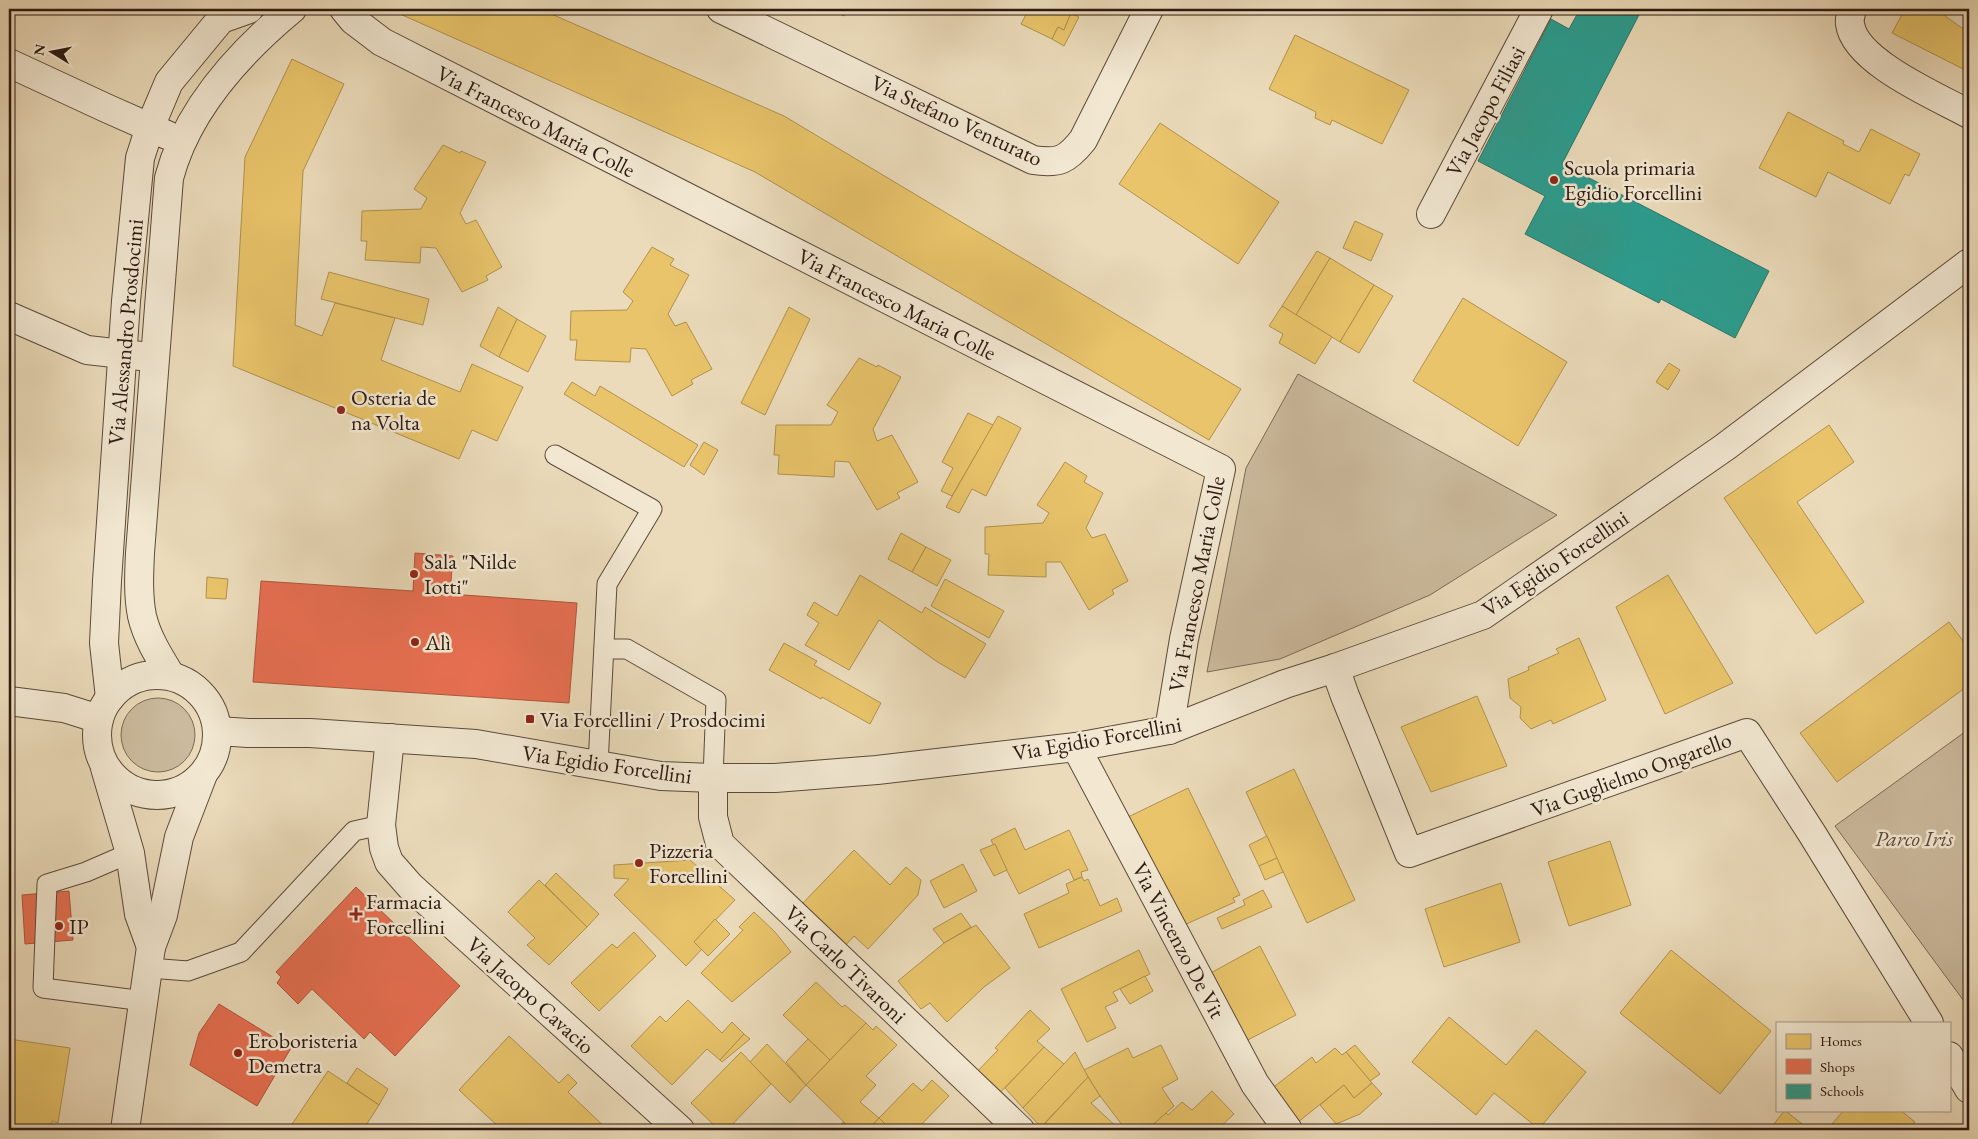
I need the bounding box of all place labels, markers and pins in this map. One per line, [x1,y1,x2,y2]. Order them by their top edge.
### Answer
place label: Scuola primaria Egidio Forcellini [1564,153,1702,207]
marker: Scuola primaria Egidio Forcellini [1548,174,1560,186]
place label: Osteria de na Volta [351,383,436,437]
marker: Osteria de na Volta [335,404,347,416]
place label: Sala "Nilde Iotti" [424,547,517,601]
marker: Sala "Nilde Iotti" [408,568,420,580]
place label: Alì [424,628,451,657]
marker: Alì [409,636,421,648]
place label: Via Forcellini / Prosdocimi [540,705,766,734]
marker: Via Forcellini / Prosdocimi [524,713,536,725]
place label: Pizzeria Forcellini [649,836,728,890]
marker: Pizzeria Forcellini [633,857,645,869]
place label: Farmacia Forcellini [366,887,445,941]
marker: Farmacia Forcellini [350,908,362,920]
place label: IP [69,912,89,941]
marker: IP [53,920,65,932]
place label: Eroboristeria Demetra [248,1026,358,1080]
marker: Eroboristeria Demetra [232,1047,244,1059]

